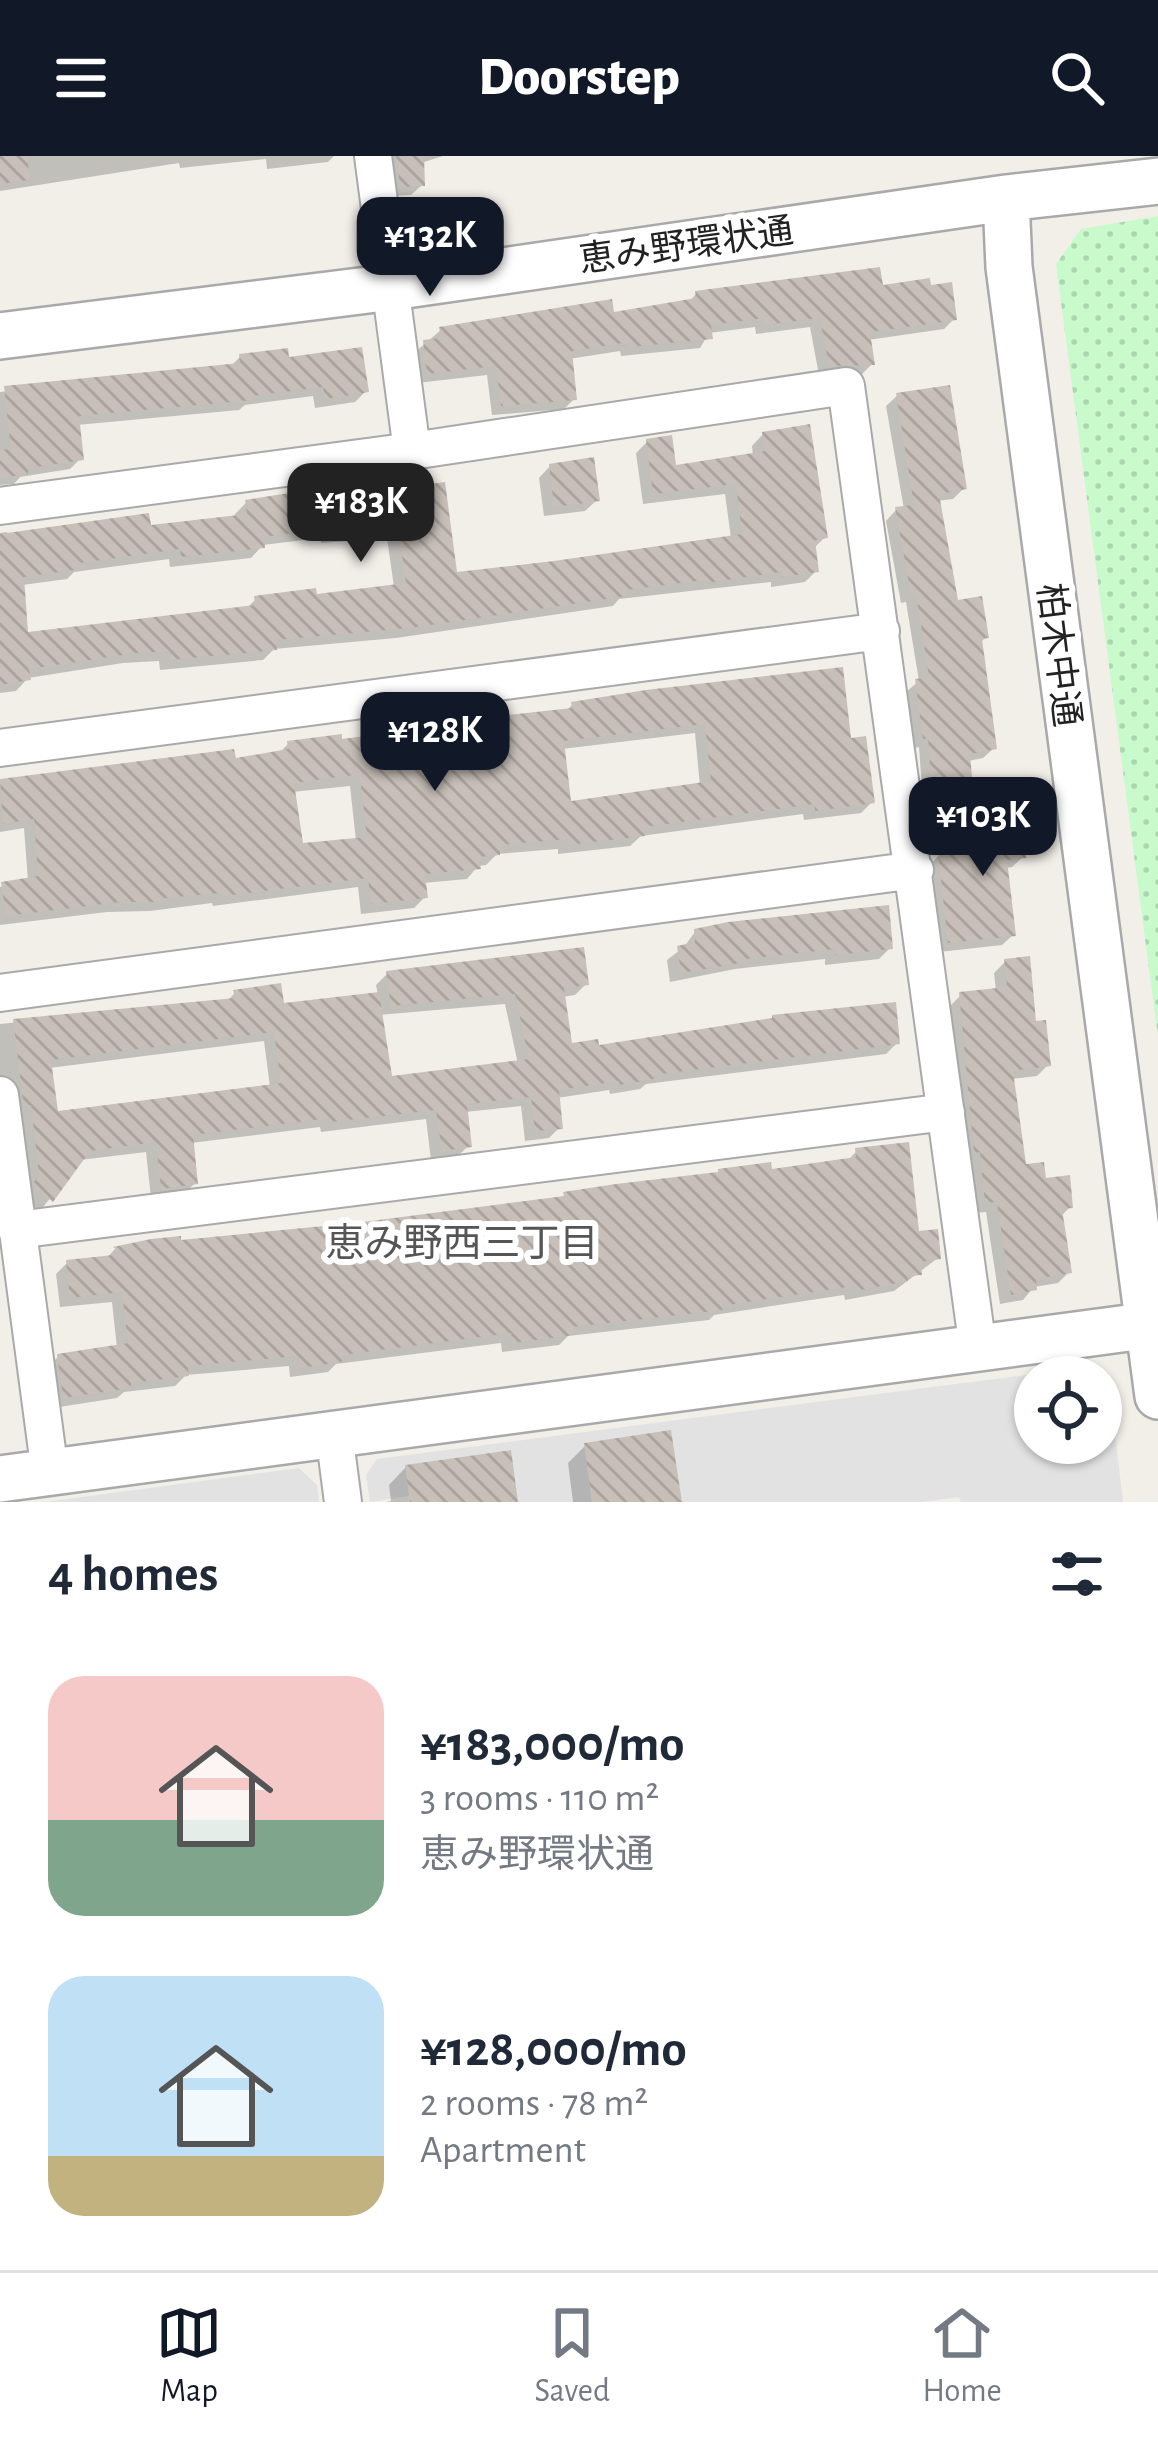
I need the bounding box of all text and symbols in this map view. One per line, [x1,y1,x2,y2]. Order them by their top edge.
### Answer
icon: menu [48,45,114,111]
icon: search [1044,45,1110,111]
text: Doorstep [478,51,680,105]
pin: ¥132K [346,197,514,299]
street label: 恵み野環状通 [577,211,796,279]
text: ¥132K [384,216,476,255]
pin: ¥183K [277,463,445,565]
text: ¥183K [314,482,408,521]
street label: 柏木中通 [1031,581,1087,729]
pin: ¥128K [351,692,519,794]
text: ¥128K [388,711,482,750]
pin: ¥103K [899,777,1067,879]
text: ¥103K [936,796,1030,835]
district label: 恵み野西三丁目 [325,1223,599,1264]
map controls [1014,1356,1122,1464]
button: locate [1014,1356,1122,1464]
icon: filters [1044,1541,1110,1607]
text: 4 homes [48,1549,218,1600]
text: ¥183,000/mo [420,1719,685,1770]
icon: home [144,1724,288,1868]
text: 3 rooms · 110 m² [420,1779,659,1818]
text: 恵み野環状通 [420,1836,654,1875]
icon: home [144,2024,288,2168]
text: ¥128,000/mo [420,2024,687,2075]
text: 2 rooms · 78 m² [420,2084,648,2123]
text: Apartment [420,2131,586,2170]
tab: Map [156,2300,222,2412]
tab: Saved [535,2300,610,2412]
tab: Home [922,2300,1002,2412]

